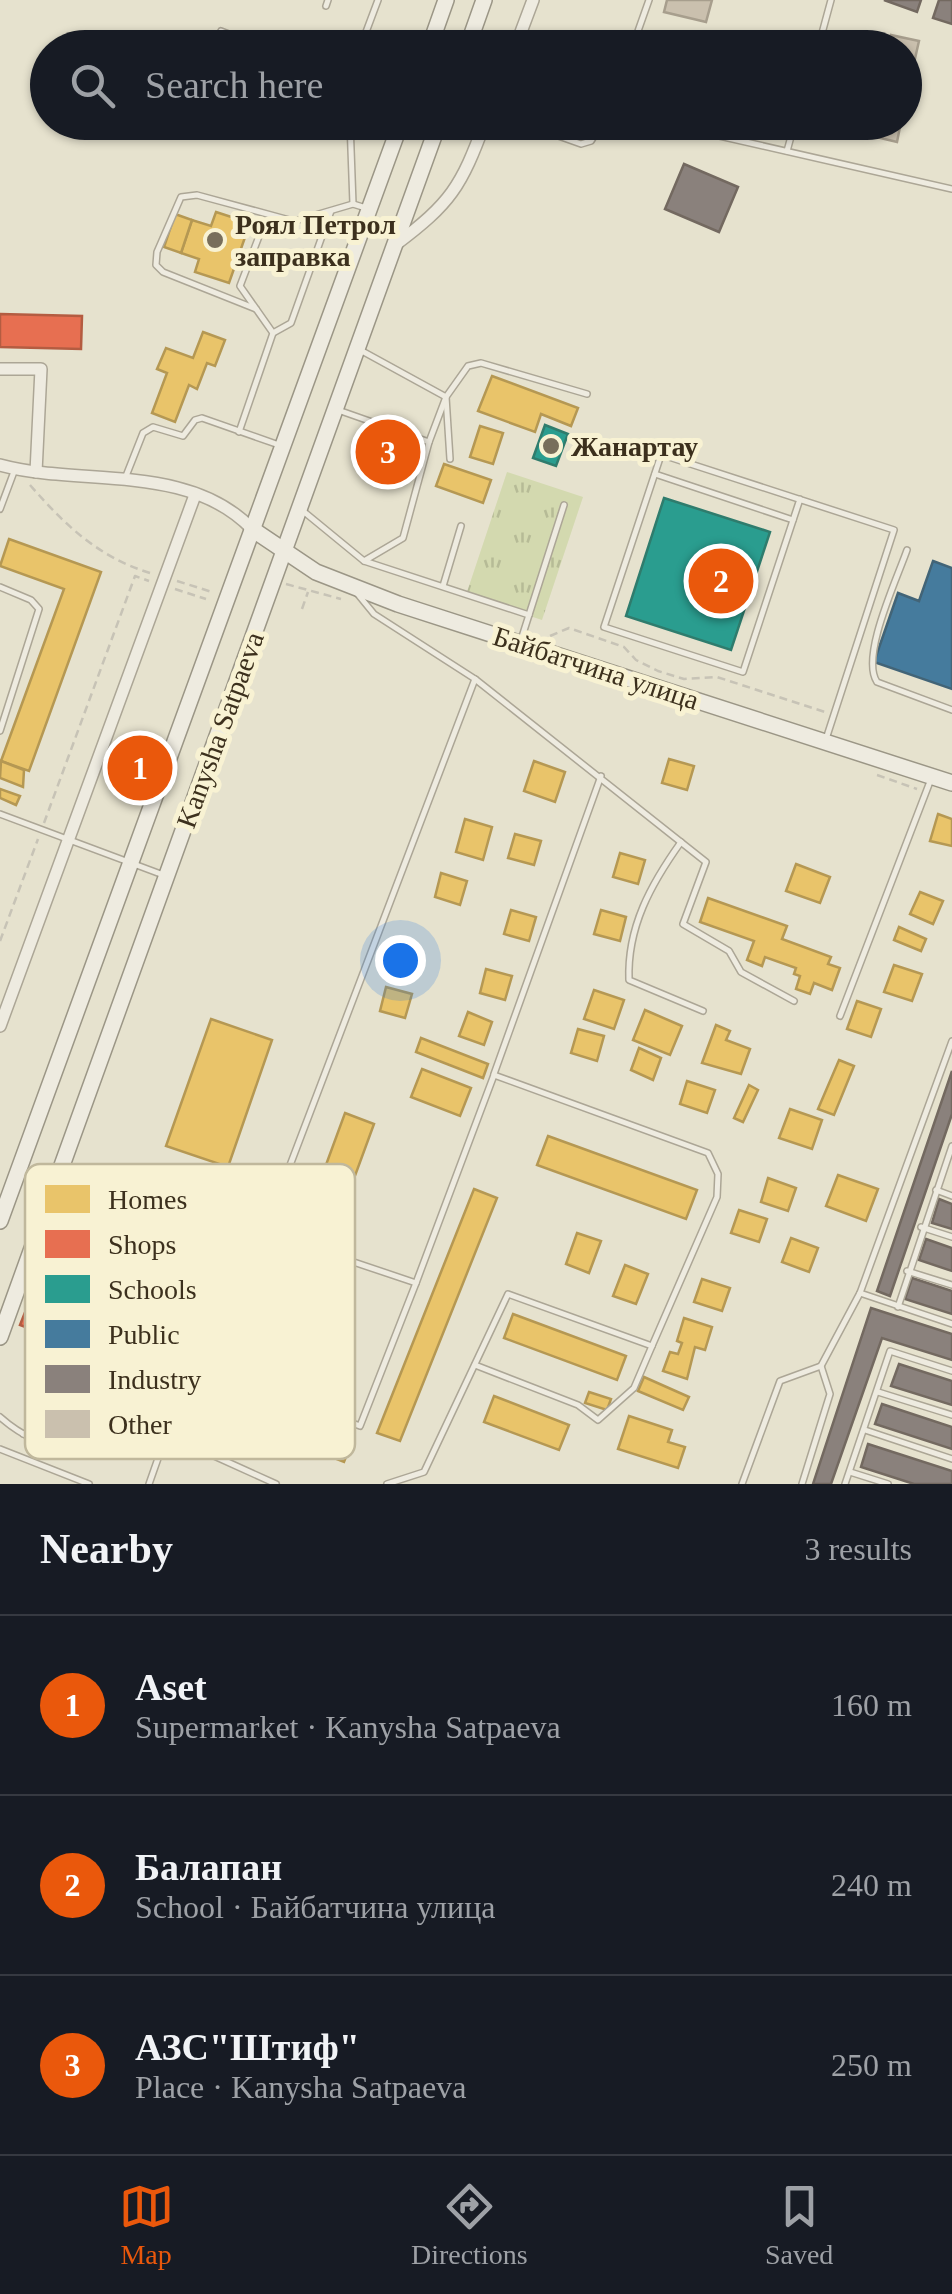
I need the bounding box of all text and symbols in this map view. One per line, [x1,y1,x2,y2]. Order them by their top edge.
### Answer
search box [30,30,922,140]
icon: search [65,58,120,113]
text: Search here [145,64,323,106]
place label: Роял Петрол заправка [235,209,396,272]
marker: Роял Петрол заправка [204,229,226,251]
pin: 3 [356,414,420,490]
place label: Жанартау [571,431,698,462]
marker: Жанартау [540,435,562,457]
pin: 2 [688,544,754,618]
street label: Байбатчина улица [489,620,703,716]
street label: Kanysha Satpaeva [170,627,270,832]
pin: 1 [108,730,172,806]
your location [375,935,426,986]
legend [25,1164,355,1459]
text: Homes [108,1184,187,1215]
text: Shops [108,1229,176,1260]
text: Schools [108,1274,197,1305]
text: Public [108,1319,180,1350]
text: Industry [108,1364,201,1395]
text: Other [108,1409,172,1440]
text: Nearby [40,1526,173,1572]
text: 3 results [804,1531,912,1567]
text: Aset [135,1666,207,1708]
text: 1 [65,1687,81,1723]
text: 160 m [831,1687,912,1723]
text: Supermarket · Kanysha Satpaeva [135,1709,561,1745]
text: Балапан [135,1846,282,1888]
text: 2 [65,1867,81,1903]
text: 240 m [831,1867,912,1903]
text: School · Байбатчина улица [135,1889,495,1925]
text: АЗС"Штиф" [135,2026,360,2068]
text: 3 [65,2047,81,2083]
text: 250 m [831,2047,912,2083]
text: Place · Kanysha Satpaeva [135,2069,466,2105]
tab: Map [119,2179,174,2271]
tab: Directions [411,2179,528,2271]
tab: Saved [765,2179,833,2271]

